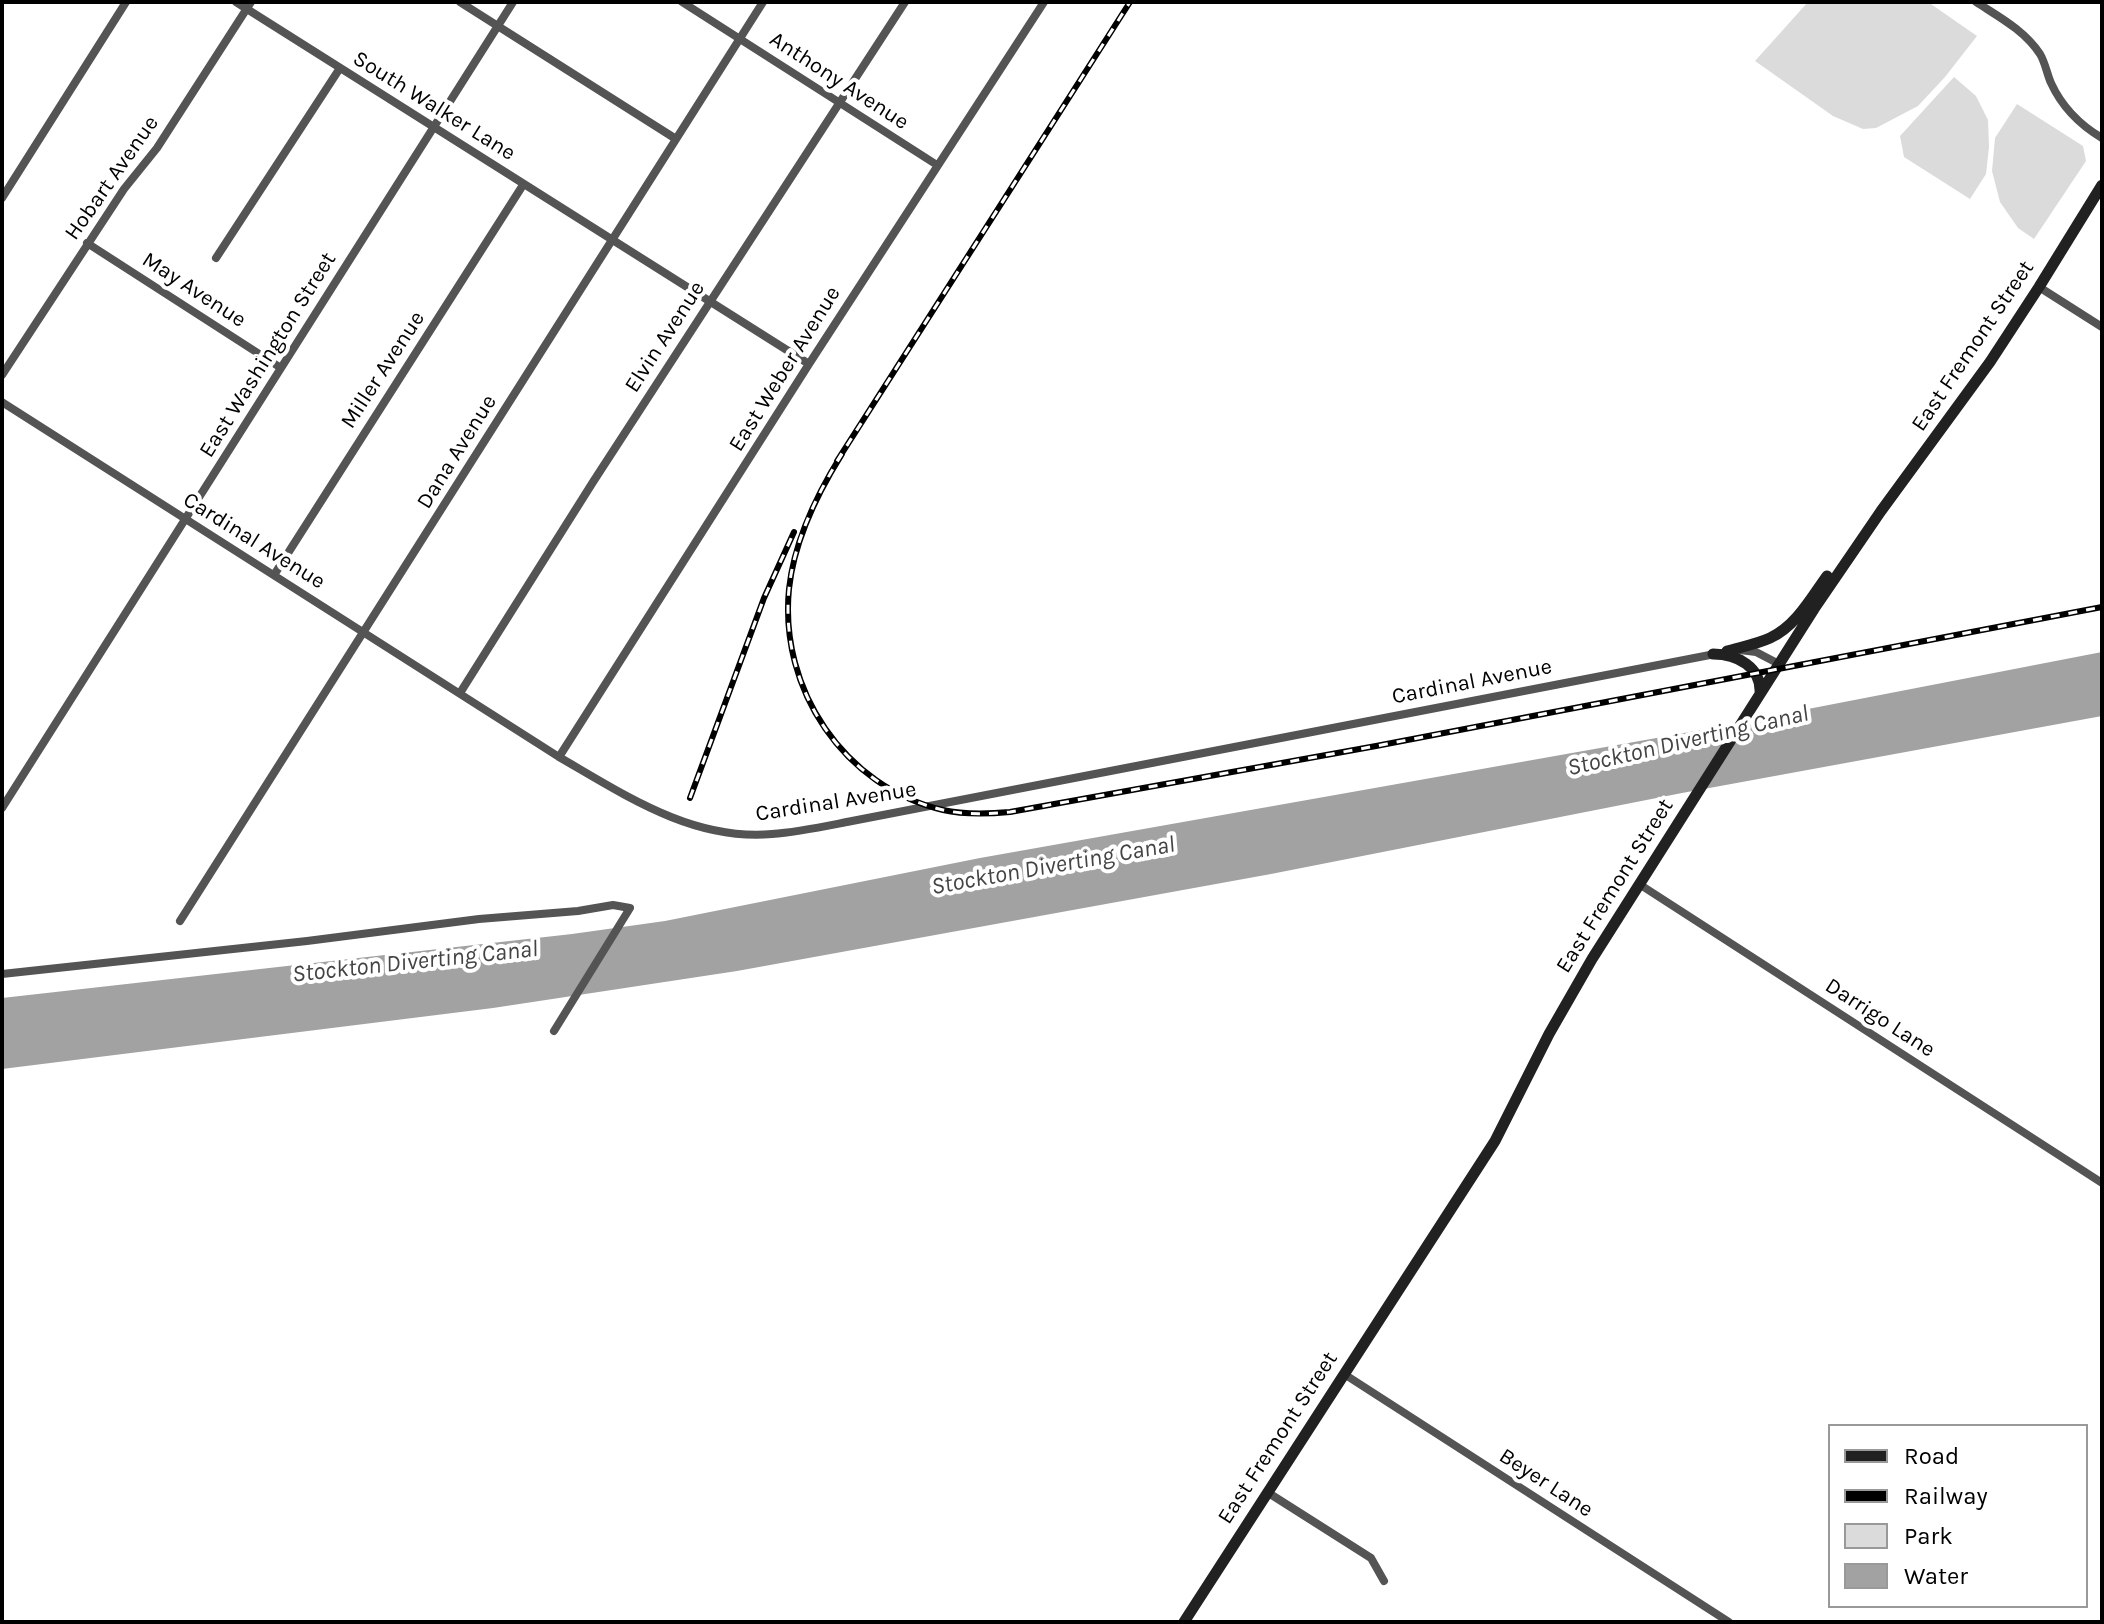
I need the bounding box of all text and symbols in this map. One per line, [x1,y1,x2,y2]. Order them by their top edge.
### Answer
street label: Anthony Avenue [764,26,914,136]
street label: South Walker Lane [348,45,520,167]
street label: Hobart Avenue [59,111,165,245]
street label: May Avenue [137,247,251,333]
street label: East Washington Street [194,248,342,462]
street label: East Fremont Street [1906,256,2040,436]
street label: Elvin Avenue [619,277,711,397]
street label: East Weber Avenue [724,282,846,456]
street label: Miller Avenue [335,306,431,434]
street label: Dana Avenue [411,390,503,514]
street label: Cardinal Avenue [178,487,330,595]
street label: Cardinal Avenue [1390,654,1554,710]
water label: Stockton Diverting Canal [1565,699,1811,783]
street label: Cardinal Avenue [754,776,918,828]
street label: East Fremont Street [1551,794,1679,978]
water label: Stockton Diverting Canal [929,830,1177,902]
water label: Stockton Diverting Canal [291,935,539,989]
street label: Darrigo Lane [1820,973,1940,1063]
street label: East Fremont Street [1212,1347,1344,1529]
legend [1828,1424,2088,1608]
text: Road [1904,1442,1959,1470]
street label: Beyer Lane [1494,1443,1598,1523]
text: Railway [1904,1482,1988,1510]
text: Park [1904,1522,1953,1550]
text: Water [1904,1562,1968,1590]

